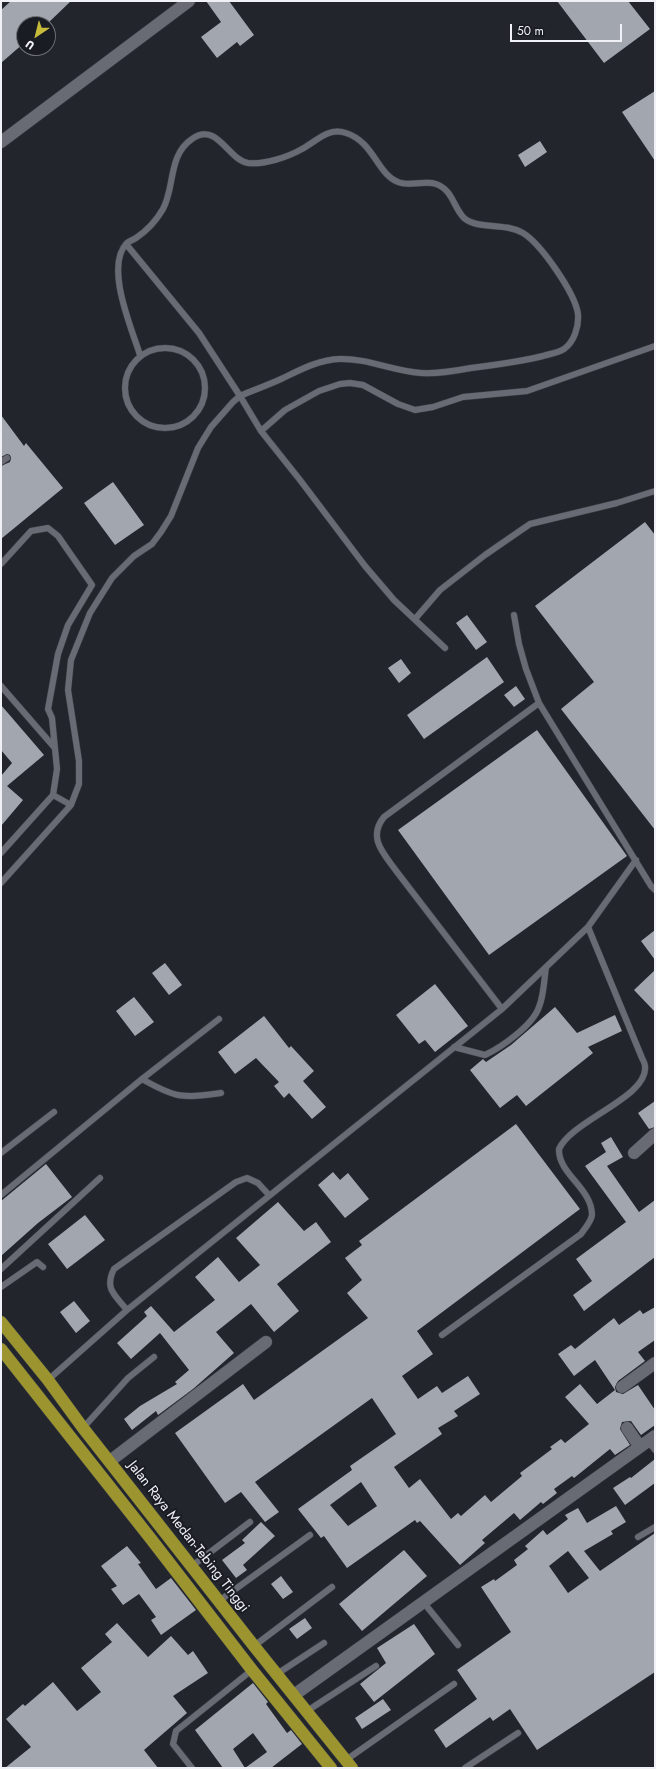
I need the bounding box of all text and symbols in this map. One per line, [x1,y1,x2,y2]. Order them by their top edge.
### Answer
north arrow [16,16,56,56]
scale bar [512,16,624,42]
text: 50 m [517,22,544,40]
text: U [22,36,37,54]
street label: Jalan Raya Medan-Tebing Tinggi [124,1458,252,1616]

